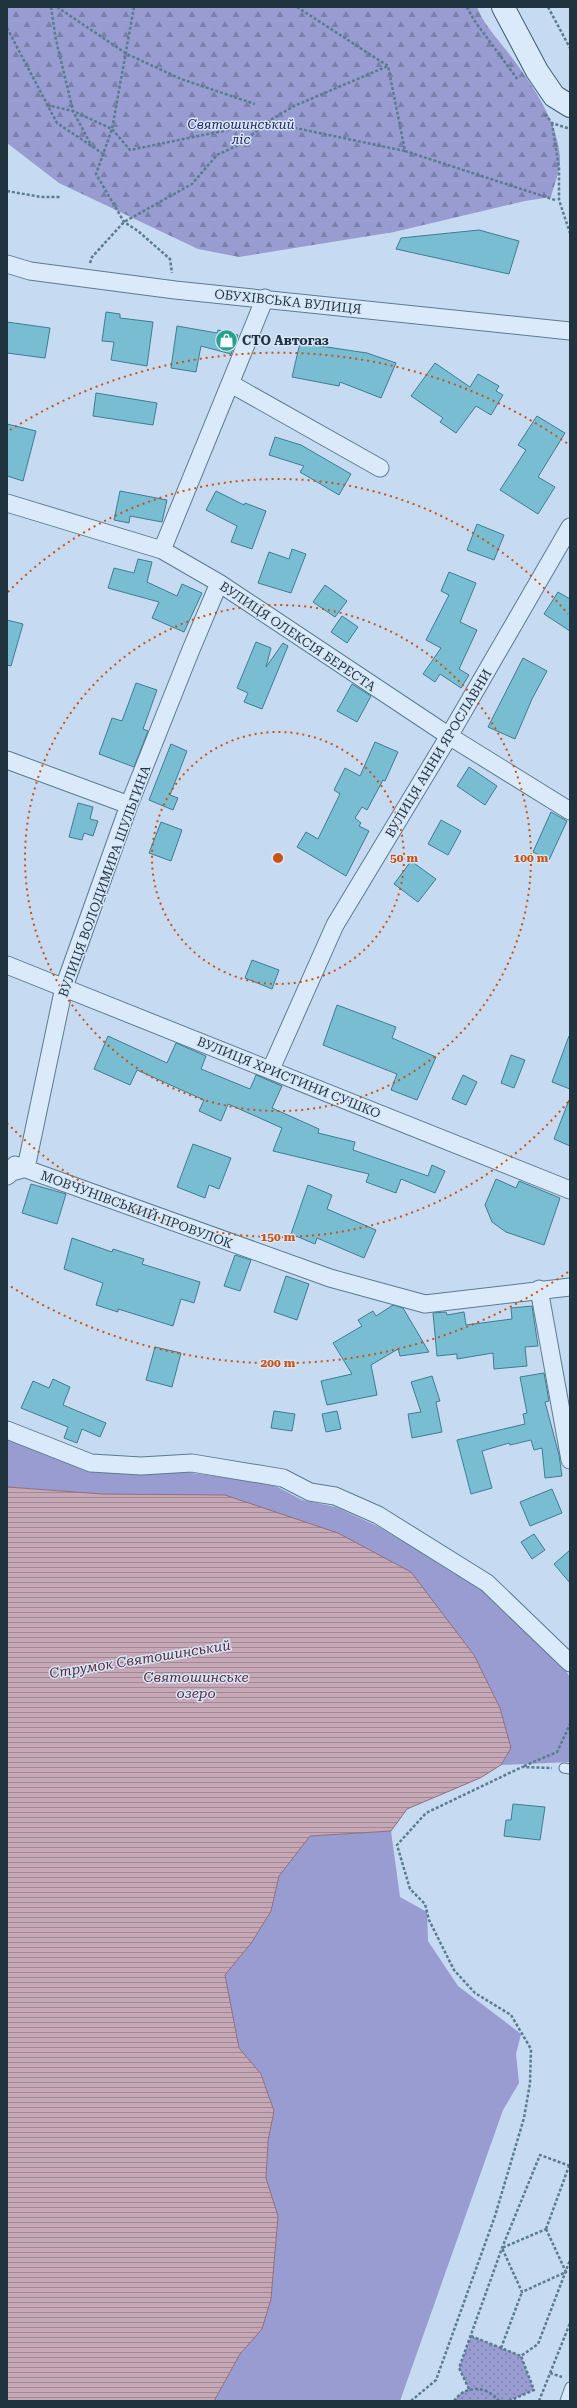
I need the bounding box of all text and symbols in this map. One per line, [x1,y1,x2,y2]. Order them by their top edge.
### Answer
park label: Святошинський ліс [187,117,295,147]
street label: ОБУХІВСЬКА ВУЛИЦЯ [214,286,362,317]
shop icon: СТО Автогаз [213,327,239,353]
place label: СТО Автогаз [242,333,329,348]
street label: ВУЛИЦЯ ОЛЕКСІЯ БЕРЕСТА [217,578,379,694]
street label: ВУЛИЦЯ АННИ ЯРОСЛАВНИ [382,667,495,840]
street label: ВУЛИЦЯ ВОЛОДИМИРА ШУЛЬГИНА [55,763,153,999]
centre of rings [271,851,285,865]
text: 50 m [390,851,418,865]
text: 100 m [514,851,549,865]
street label: ВУЛИЦЯ ХРИСТИНИ СУШКО [195,1034,383,1121]
street label: МОВЧУНІВСЬКИЙ ПРОВУЛОК [39,1168,235,1251]
text: 150 m [261,1230,296,1244]
text: 200 m [261,1356,296,1370]
water label: Струмок Святошинський [48,1637,232,1681]
water label: Святошинське озеро [143,1669,249,1701]

